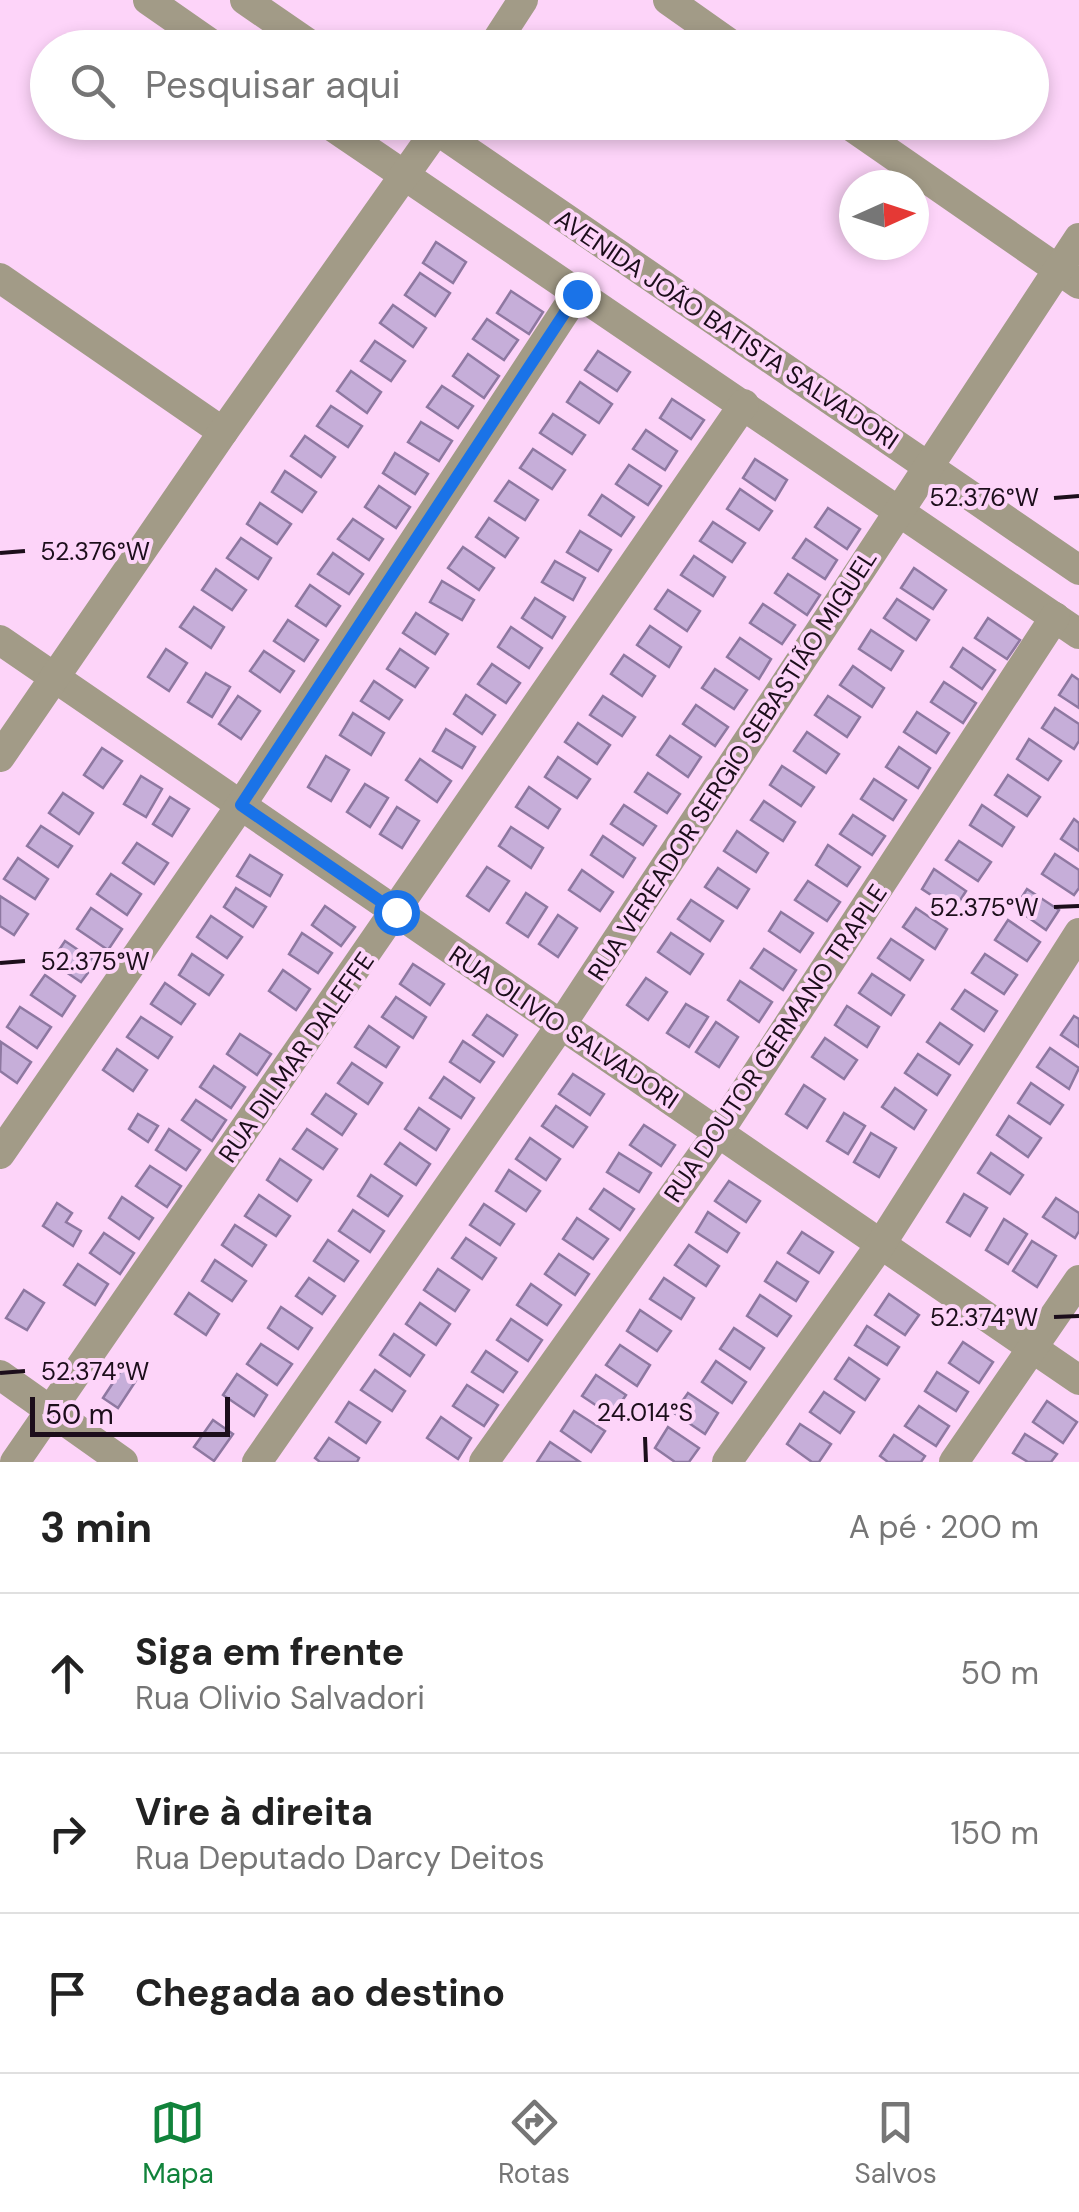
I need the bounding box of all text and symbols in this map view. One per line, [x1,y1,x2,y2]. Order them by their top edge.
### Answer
search box [30,30,1049,140]
icon: search [65,58,120,113]
text: Pesquisar aqui [145,60,401,110]
north arrow [839,170,929,260]
street label: AVENIDA JOÃO BATISTA SALVADORI [549,202,905,457]
route end [555,272,601,318]
text: 52.376°W [929,481,1039,514]
text: 52.376°W [40,535,150,568]
street label: RUA VEREADOR SERGIO SEBASTIÃO MIGUEL [580,543,884,987]
street label: RUA DOUTOR GERMANO TRAPLE [656,878,894,1209]
route start [374,890,420,936]
text: 52.375°W [929,891,1039,924]
street label: RUA OLIVIO SALVADORI [443,938,685,1117]
text: 52.375°W [40,945,150,978]
street label: RUA DILMAR DALEFFE [211,946,382,1169]
text: 52.374°W [930,1301,1038,1334]
text: 52.374°W [41,1355,149,1388]
scale bar [30,1392,230,1436]
text: 50 m [45,1396,114,1433]
text: 24.014°S [597,1396,693,1429]
text: 3 min [40,1500,152,1555]
text: A pé · 200 m [849,1506,1039,1548]
text: Siga em frente [135,1627,404,1677]
icon: ahead [40,1646,95,1701]
text: 50 m [961,1652,1039,1694]
text: Rua Olivio Salvadori [135,1677,425,1719]
text: Vire à direita [135,1787,373,1837]
icon: right [40,1806,95,1861]
text: 150 m [951,1812,1039,1854]
text: Rua Deputado Darcy Deitos [135,1837,545,1879]
icon: arrive [40,1966,95,2021]
text: Chegada ao destino [135,1968,505,2018]
tab: Mapa [142,2095,214,2192]
tab: Rotas [498,2095,570,2192]
tab: Salvos [854,2095,937,2192]

